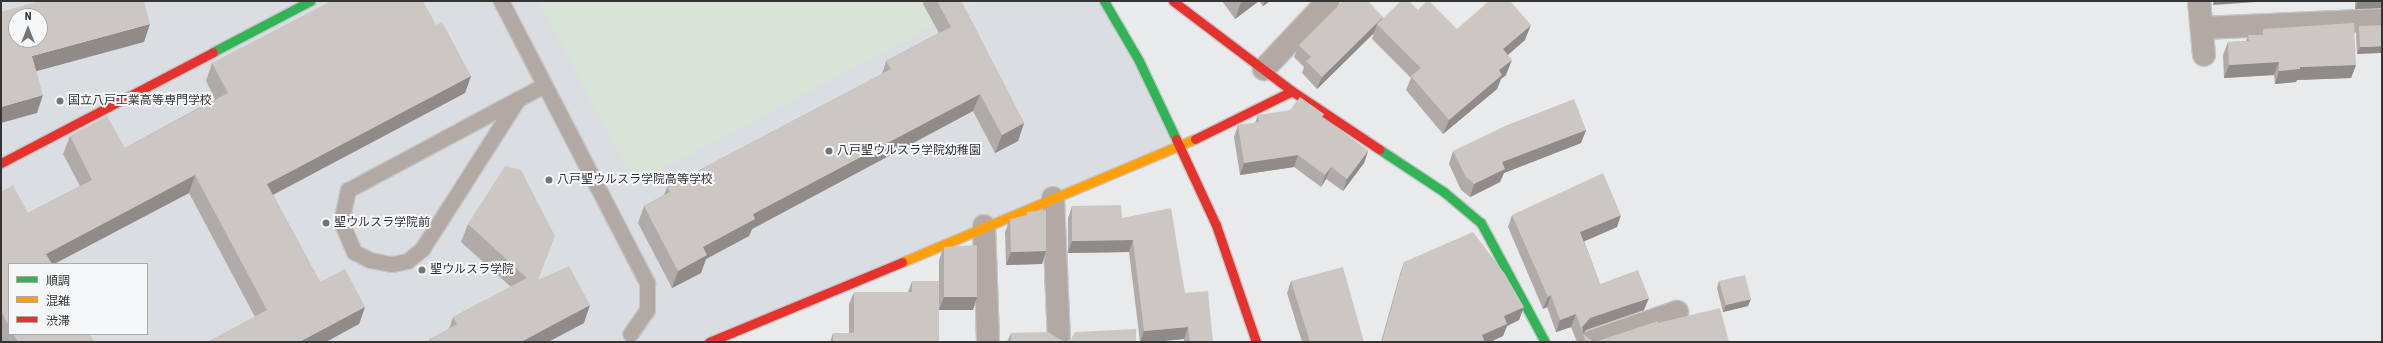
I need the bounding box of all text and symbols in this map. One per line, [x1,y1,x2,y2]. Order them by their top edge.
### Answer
north arrow [8,8,48,48]
text: N [25,10,31,23]
place label: 国立八戸工業高等専門学校 [68,94,212,108]
marker: 国立八戸工業高等専門学校 [55,96,65,106]
place label: 八戸聖ウルスラ学院幼稚園 [837,144,981,158]
marker: 八戸聖ウルスラ学院幼稚園 [824,146,834,156]
place label: 八戸聖ウルスラ学院高等学校 [557,173,713,187]
marker: 八戸聖ウルスラ学院高等学校 [544,175,554,185]
place label: 聖ウルスラ学院前 [334,216,430,230]
marker: 聖ウルスラ学院前 [321,218,331,228]
legend [8,263,148,335]
place label: 聖ウルスラ学院 [430,263,514,277]
marker: 聖ウルスラ学院 [417,265,427,275]
text: 順調 [46,274,70,288]
text: 混雑 [46,294,70,308]
text: 渋滞 [46,314,70,328]

